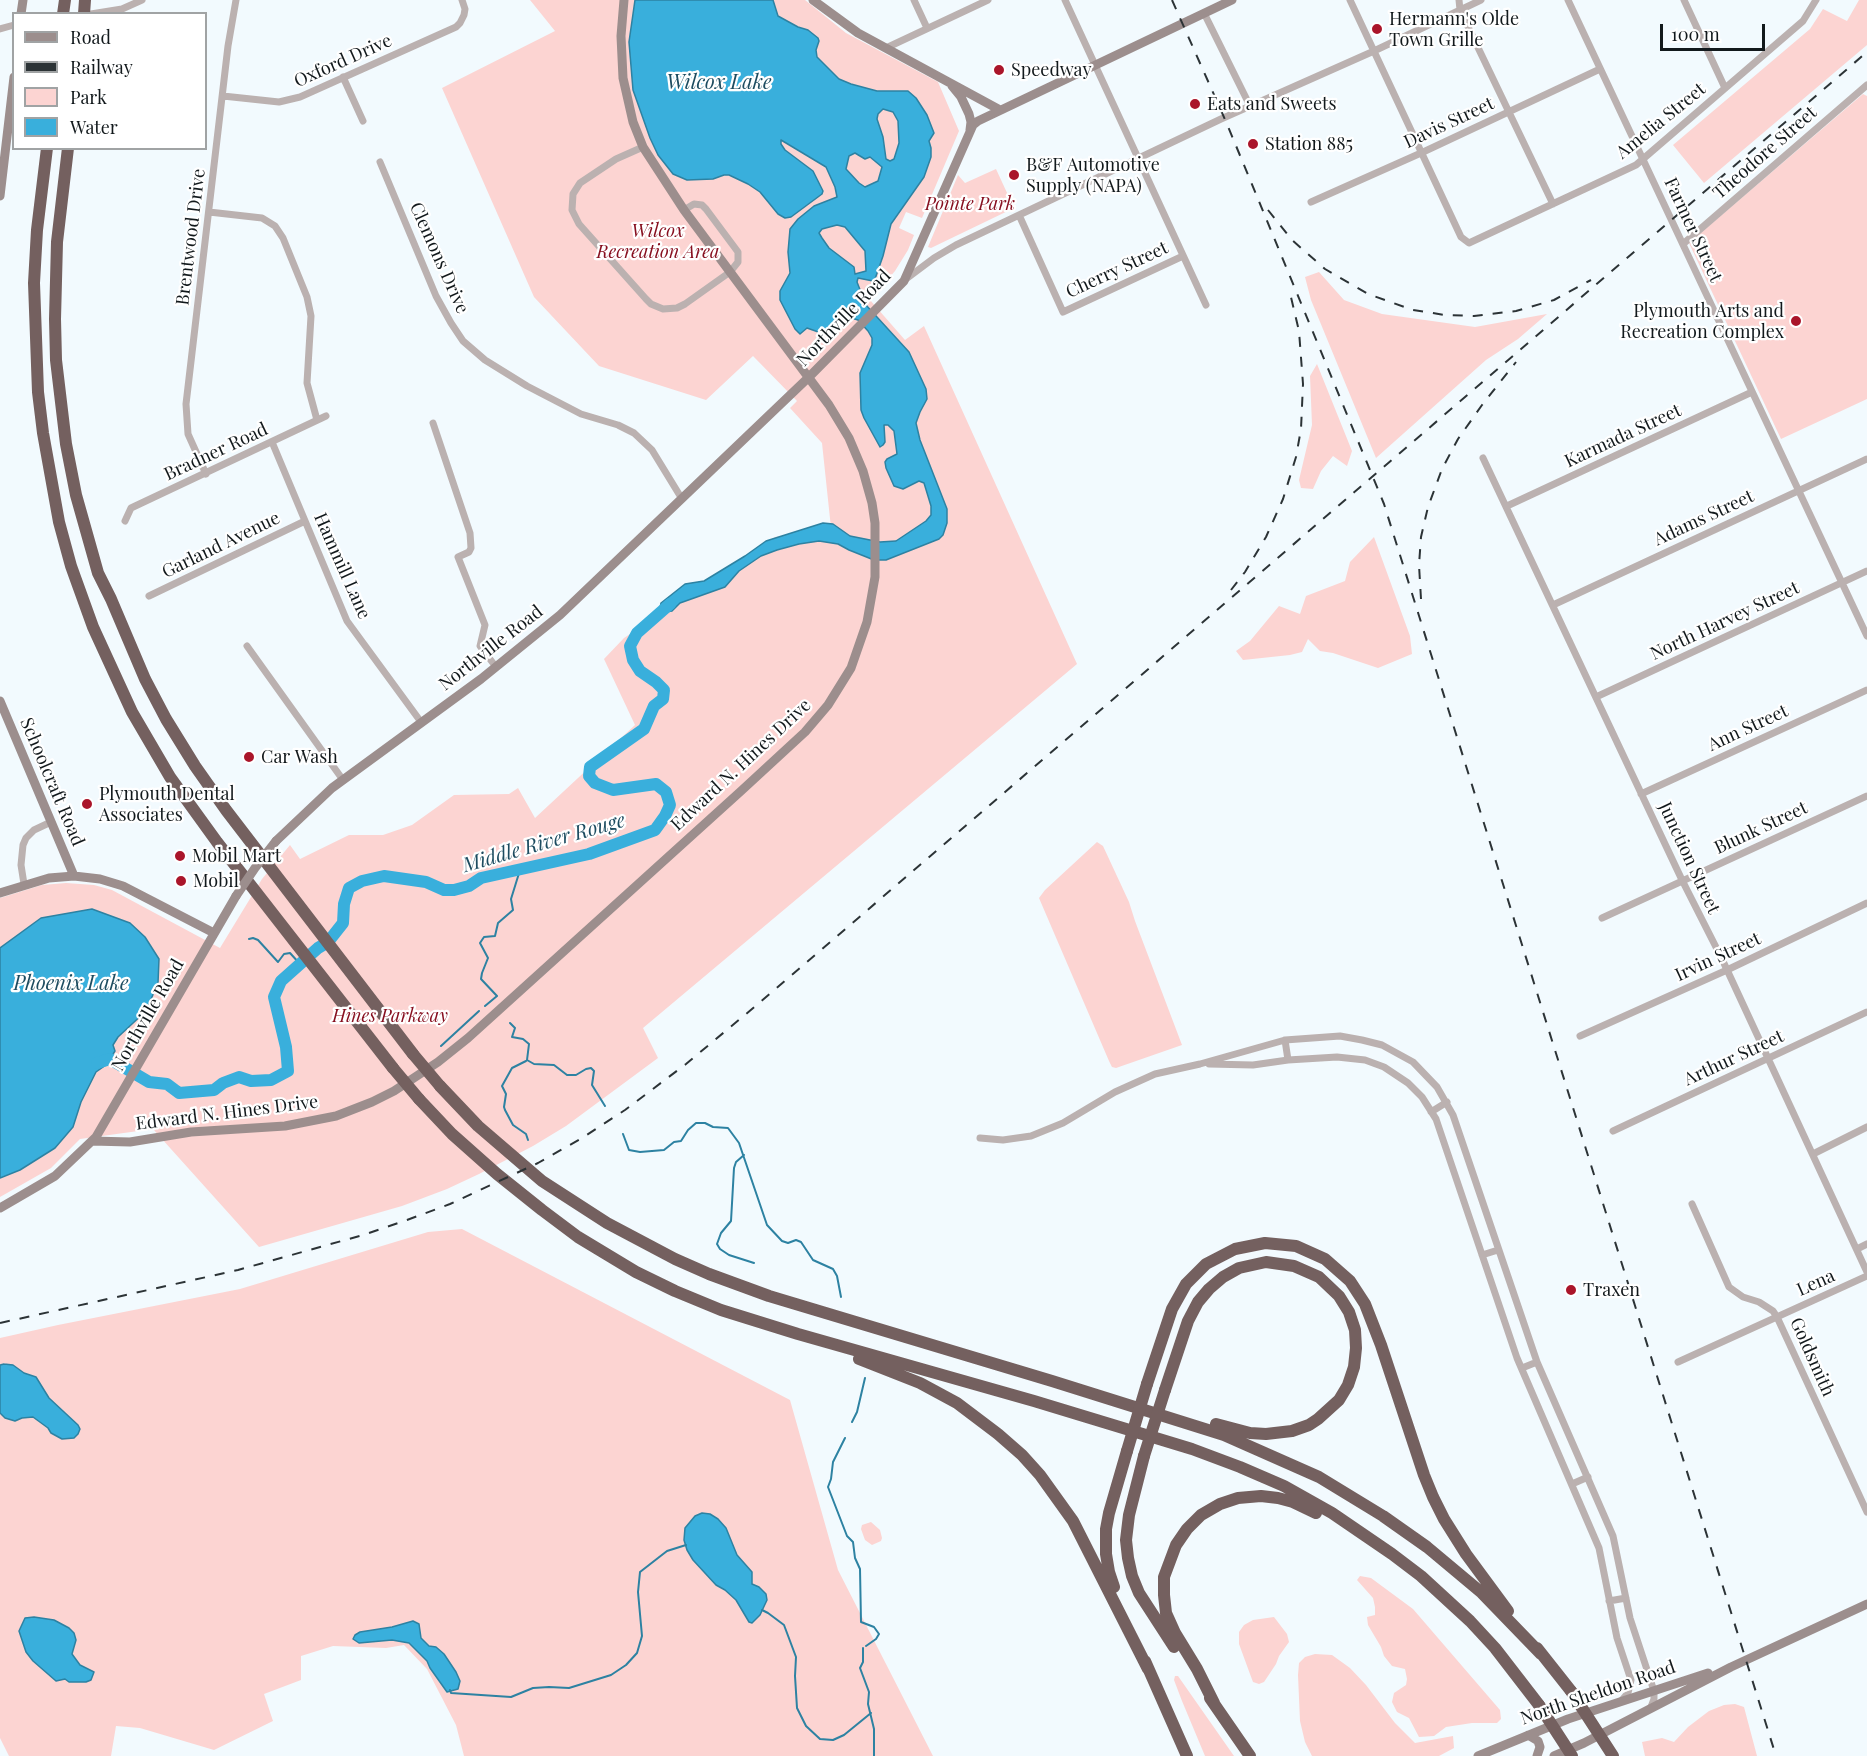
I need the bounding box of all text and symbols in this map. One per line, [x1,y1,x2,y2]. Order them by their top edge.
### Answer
place label: Hermann's Olde Town Grille [1389,8,1519,50]
legend [12,12,207,150]
scale bar [1663,12,1768,50]
marker: Hermann's Olde Town Grille [1370,22,1384,36]
text: 100 m [1671,22,1720,46]
text: Road [70,25,111,49]
street label: Oxford Drive [291,30,395,92]
text: Railway [70,55,133,79]
place label: Speedway [1011,59,1092,81]
marker: Speedway [992,63,1006,77]
water label: Wilcox Lake [666,71,772,95]
street label: Amelia Street [1612,78,1710,164]
text: Park [70,85,107,109]
place label: Eats and Sweets [1207,93,1337,115]
street label: Davis Street [1401,93,1497,153]
marker: Eats and Sweets [1188,97,1202,111]
street label: Theodore Street [1709,102,1821,204]
text: Water [70,115,118,139]
place label: Station 885 [1265,133,1353,155]
marker: Station 885 [1246,137,1260,151]
place label: B&F Automotive Supply (NAPA) [1026,154,1160,196]
street label: Brentwood Drive [172,167,210,307]
marker: B&F Automotive Supply (NAPA) [1007,168,1021,182]
street label: Farmer Street [1659,174,1727,286]
park label: Pointe Park [925,193,1015,215]
street label: Clemons Drive [405,199,473,317]
park label: Wilcox Recreation Area [597,220,719,262]
street label: Cherry Street [1063,237,1171,303]
street label: Northville Road [793,265,895,371]
place label: Plymouth Arts and Recreation Complex [1620,300,1784,342]
marker: Plymouth Arts and Recreation Complex [1789,314,1803,328]
street label: Karmada Street [1561,400,1685,472]
street label: Bradner Road [161,419,271,485]
street label: Adams Street [1651,485,1757,551]
street label: Garland Avenue [159,507,283,583]
street label: Hammill Lane [309,510,375,622]
street label: North Harvey Street [1647,577,1803,665]
street label: Northville Road [435,601,547,695]
street label: Edward N. Hines Drive [667,695,815,835]
street label: Ann Street [1705,700,1791,756]
street label: Schoolcraft Road [15,715,89,849]
place label: Car Wash [261,746,338,768]
marker: Car Wash [242,750,256,764]
place label: Plymouth Dental Associates [99,783,235,826]
marker: Plymouth Dental Associates [80,797,94,811]
street label: Blunk Street [1711,797,1811,859]
street label: Junction Street [1654,799,1724,917]
water label: Middle River Rouge [460,808,628,878]
place label: Mobil Mart [192,845,281,867]
marker: Mobil Mart [173,849,187,863]
place label: Mobil [193,870,239,892]
marker: Mobil [174,874,188,888]
street label: Irvin Street [1672,928,1764,986]
street label: Northville Road [107,955,189,1075]
water label: Phoenix Lake [13,972,129,996]
park label: Hines Parkway [332,1005,448,1027]
street label: Arthur Street [1681,1025,1787,1091]
street label: Edward N. Hines Drive [135,1091,319,1135]
street label: Lena [1794,1265,1838,1301]
place label: Traxen [1583,1279,1640,1301]
marker: Traxen [1564,1283,1578,1297]
street label: Goldsmith [1785,1314,1839,1400]
street label: North Sheldon Road [1518,1656,1678,1730]

